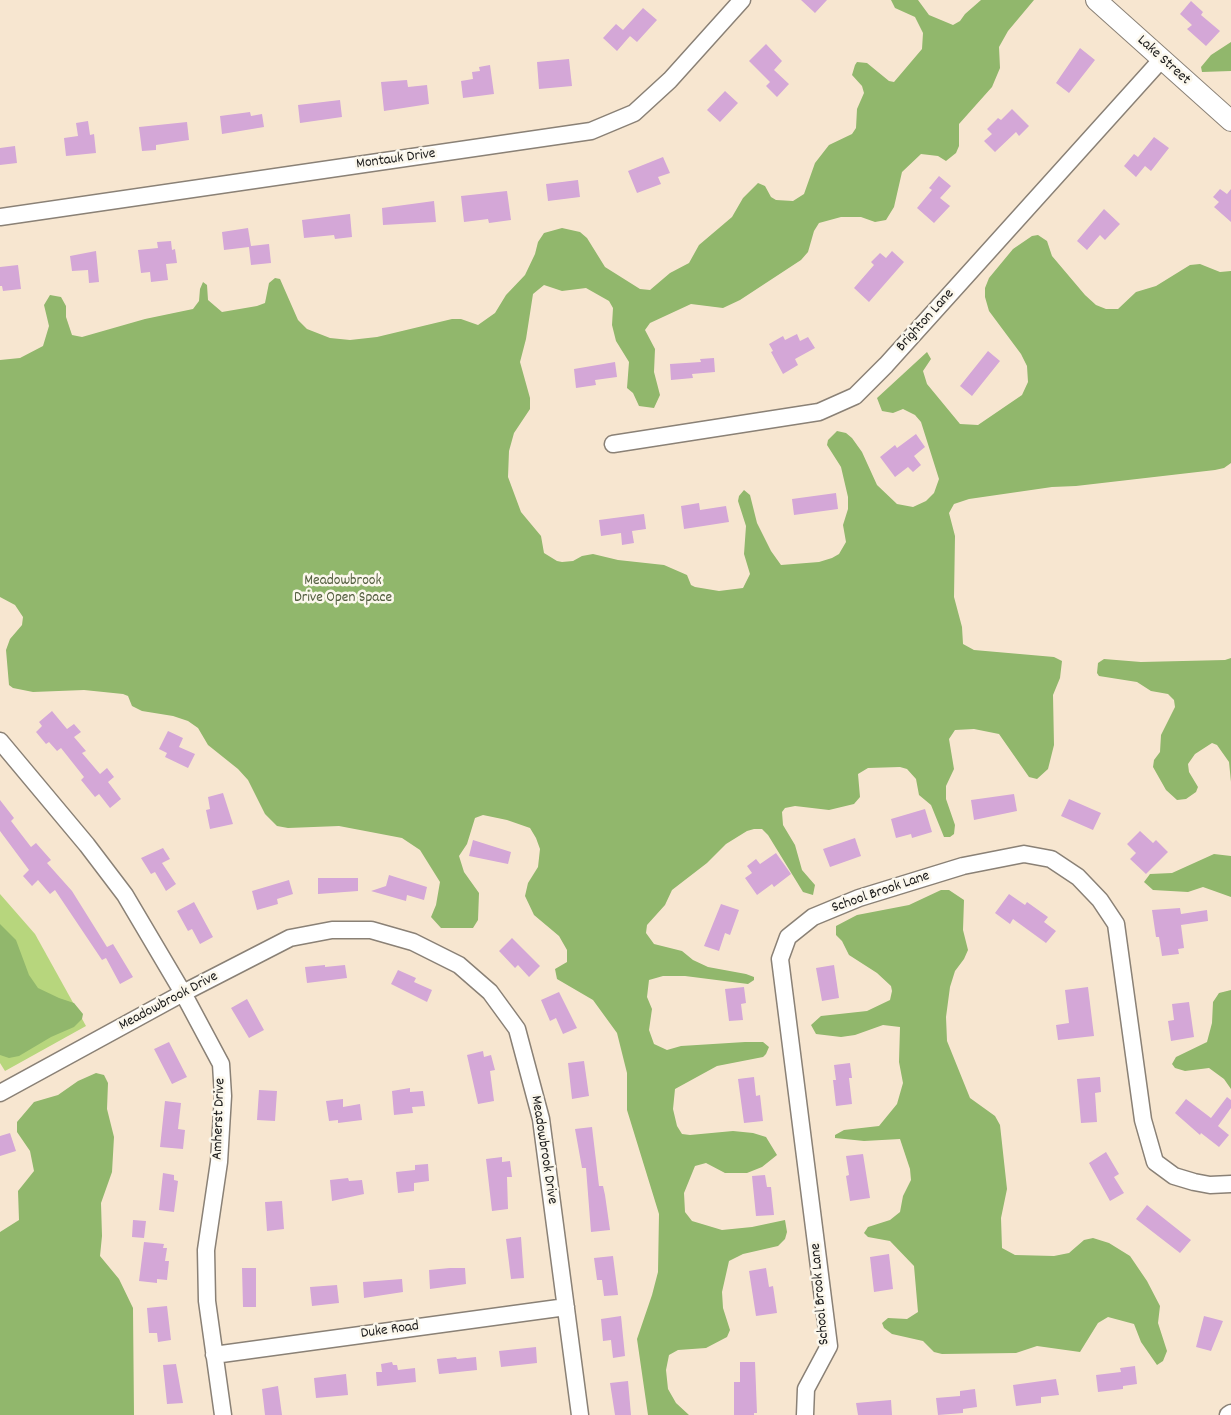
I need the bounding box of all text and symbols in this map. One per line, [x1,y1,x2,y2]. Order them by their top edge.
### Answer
street label: Lake Street [1133,32,1193,90]
street label: Montauk Drive [355,146,437,174]
street label: Brighton Lane [893,286,959,356]
park label: Meadowbrook Drive Open Space [294,573,392,608]
street label: School Brook Lane [830,868,932,918]
street label: Meadowbrook Drive [116,968,222,1036]
street label: Amherst Drive [210,1078,230,1160]
street label: Meadowbrook Drive [526,1094,560,1206]
street label: School Brook Lane [808,1242,834,1346]
street label: Duke Road [360,1318,420,1344]

